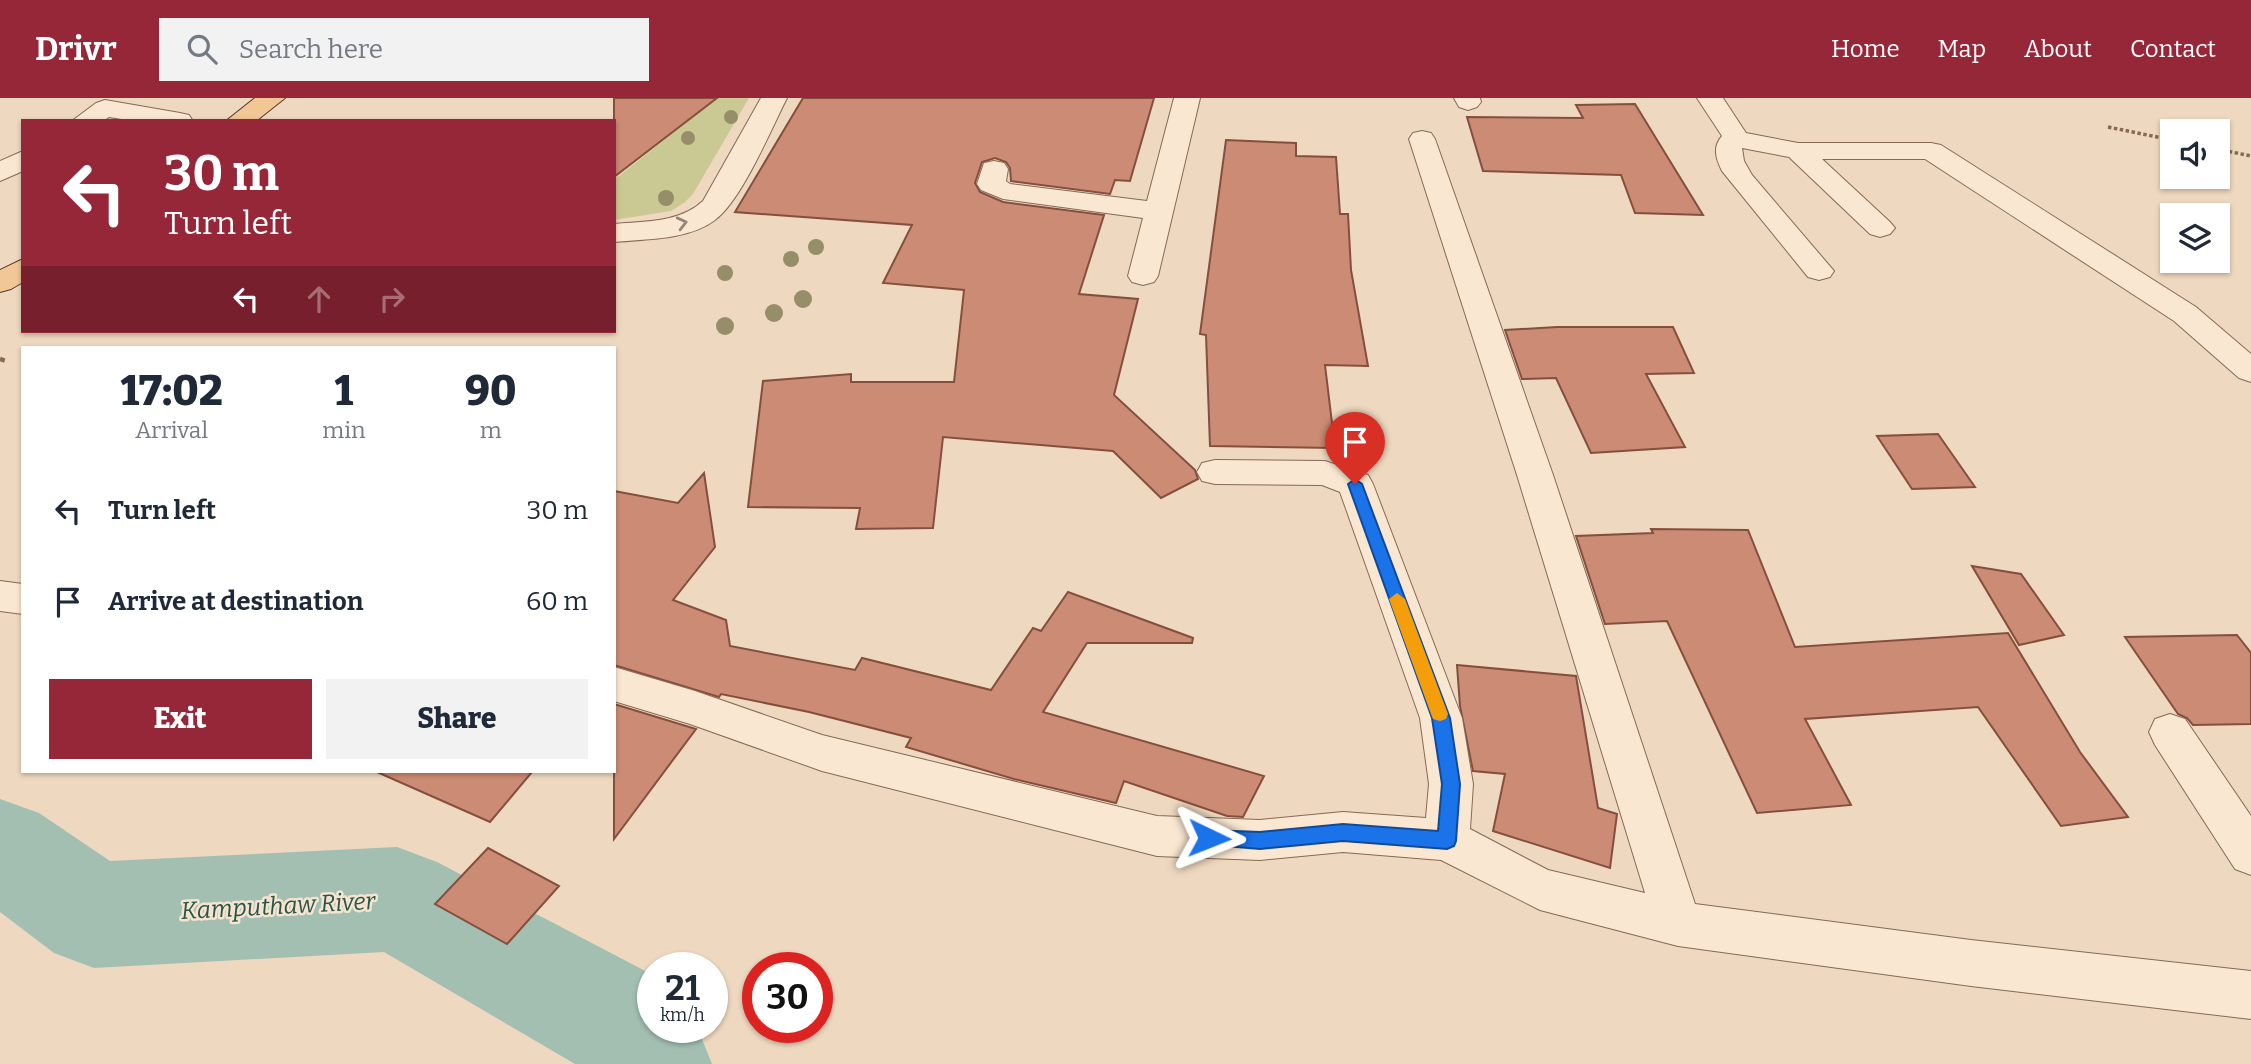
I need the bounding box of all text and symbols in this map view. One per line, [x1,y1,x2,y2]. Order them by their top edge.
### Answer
search box [159,18,649,81]
text: Drivr [35,29,117,69]
icon: search [183,30,221,68]
text: Search here [239,34,383,65]
text: Home [1831,35,1900,63]
text: Map [1938,35,1986,63]
text: About [2024,35,2092,63]
text: Contact [2130,35,2216,63]
map controls [2160,119,2230,273]
button: sound [2160,119,2230,189]
text: 30 m [164,144,279,203]
icon: left [49,147,140,238]
button: layers [2160,203,2230,273]
text: Turn left [164,204,292,242]
one-way arrow [675,217,687,231]
icon: left [227,280,265,318]
icon: ahead [300,280,338,318]
icon: right [373,280,411,318]
text: 17:02 [120,366,223,416]
text: 1 [335,366,353,416]
text: 90 [465,366,517,416]
pin [1325,412,1385,484]
text: Arrival [135,416,208,444]
text: min [322,416,366,444]
text: m [480,416,502,444]
icon: arrive [1336,423,1374,461]
icon: left [49,492,87,530]
text: Turn left [108,495,216,526]
text: 30 m [527,495,588,526]
icon: arrive [49,583,87,621]
text: Arrive at destination [108,586,363,617]
text: 60 m [526,586,588,617]
button: Exit [49,679,312,759]
button: Share [326,679,588,759]
position arrow [1172,801,1246,875]
water label: Kamputhaw River [180,887,377,925]
speed limit sign: 30 [742,952,833,1043]
text: 21 [665,967,700,1009]
text: km/h [660,1004,705,1026]

